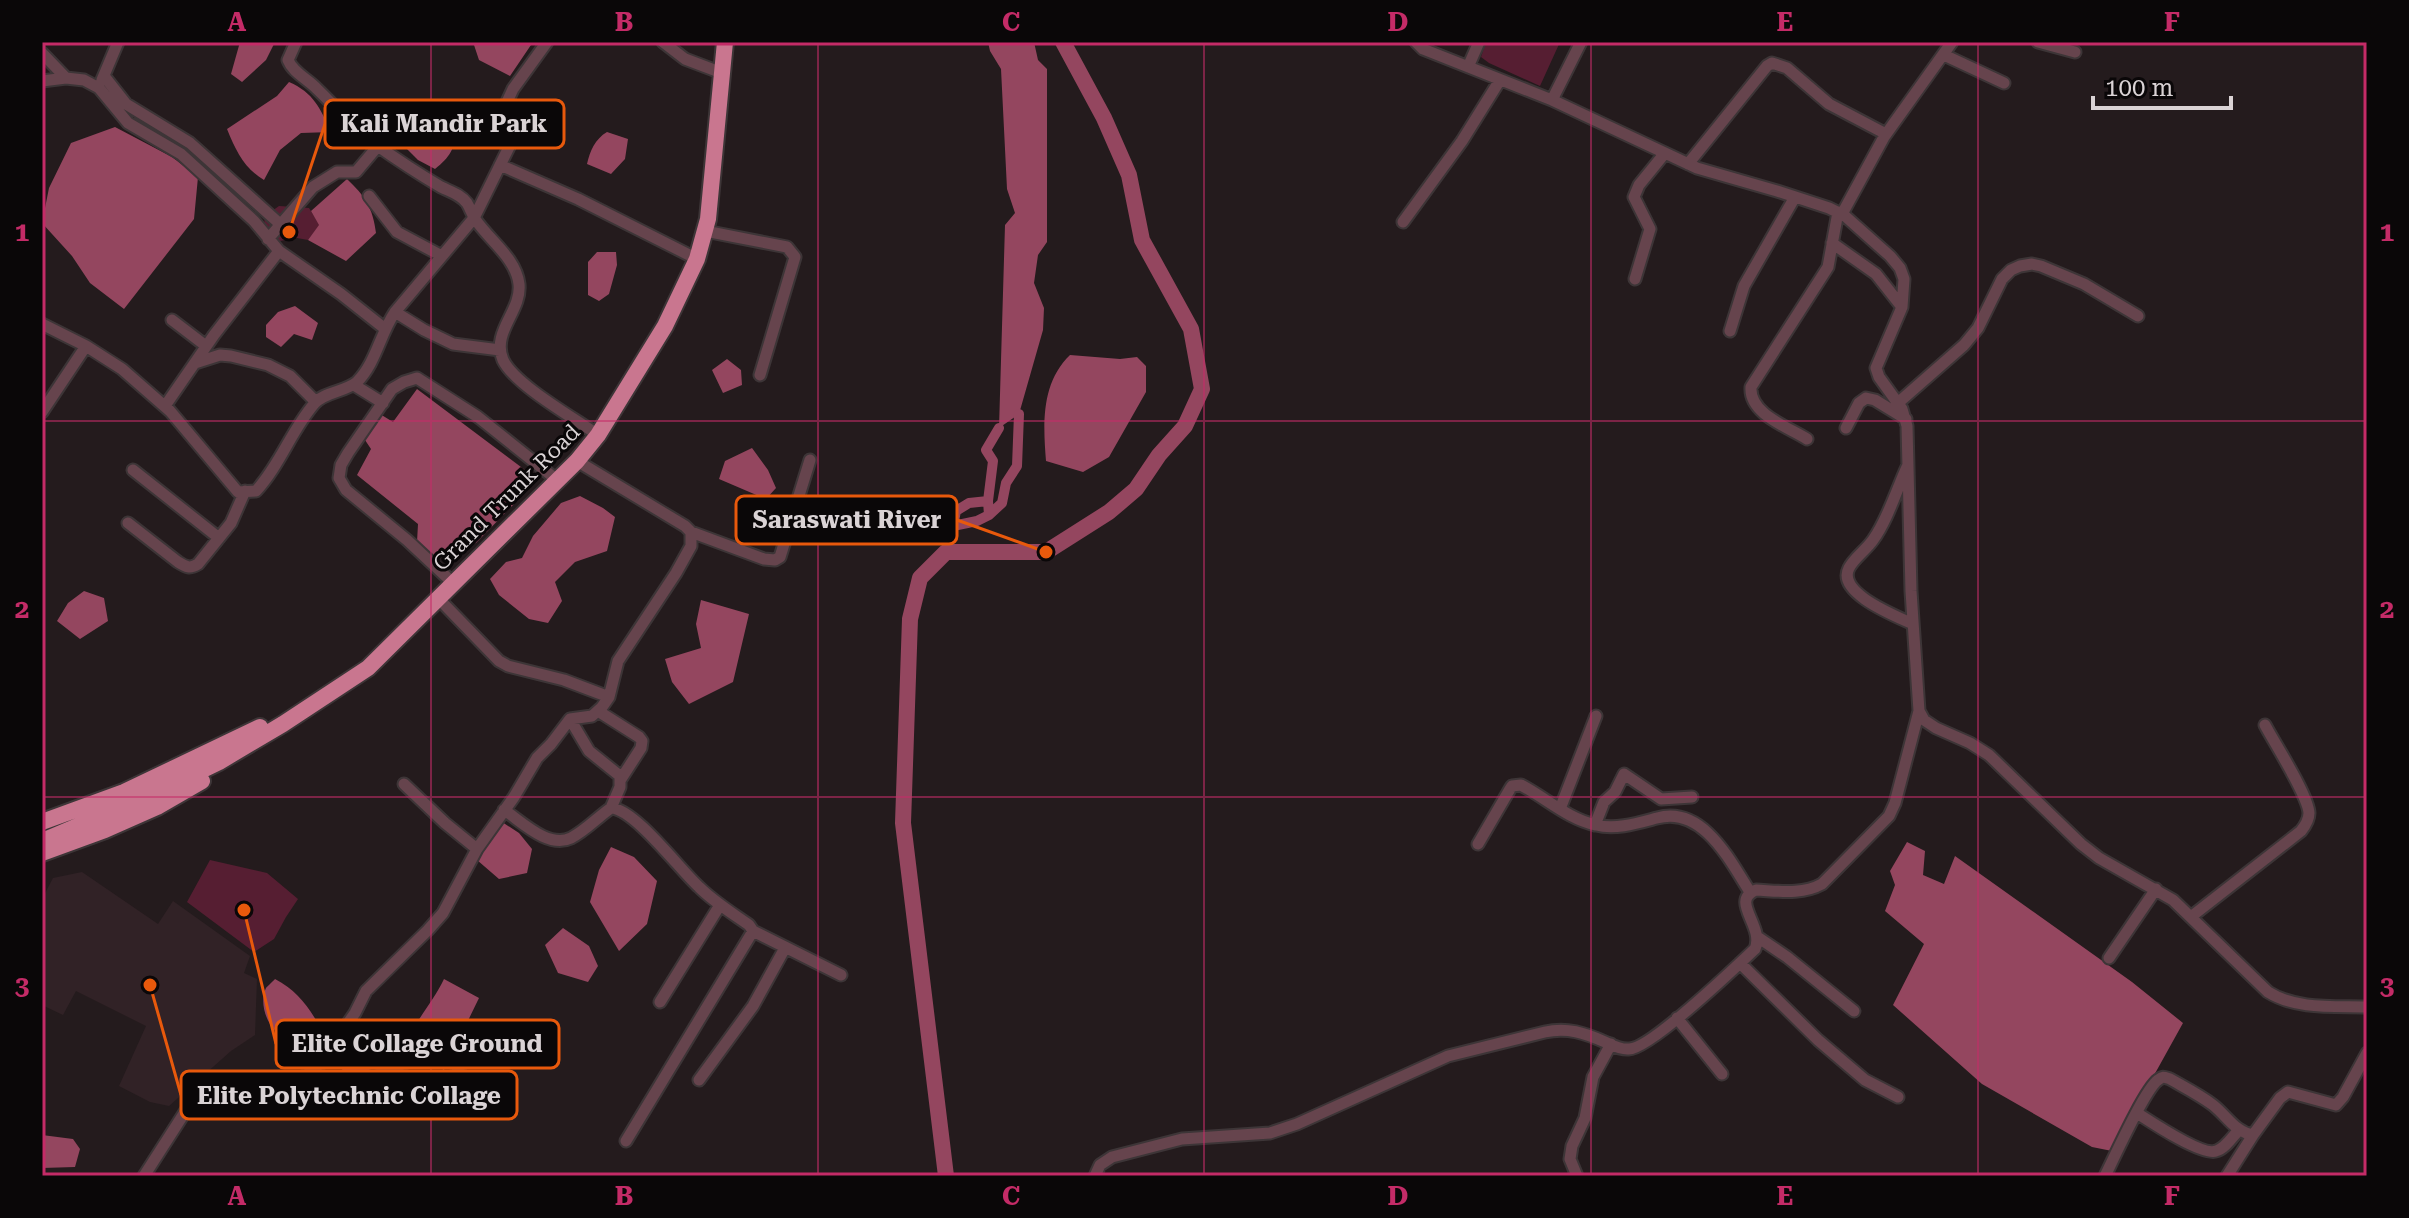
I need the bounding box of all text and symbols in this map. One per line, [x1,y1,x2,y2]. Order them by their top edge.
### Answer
text: A [228,7,247,37]
text: B [615,7,633,37]
text: C [1002,7,1020,37]
text: D [1388,7,1408,37]
text: E [1777,7,1793,37]
text: F [2164,7,2180,37]
scale bar [2093,60,2231,110]
text: 100 m [2105,74,2173,102]
callout: Kali Mandir Park [325,100,564,148]
text: Kali Mandir Park [341,110,548,138]
text: 1 [15,217,29,247]
text: 1 [2380,217,2394,247]
street label: Grand Trunk Road [428,419,585,576]
callout: Saraswati River [736,496,957,544]
text: Saraswati River [753,506,942,534]
text: 2 [15,594,29,624]
text: 2 [2380,594,2394,624]
text: 3 [15,971,29,1001]
text: 3 [2380,971,2394,1001]
callout: Elite Collage Ground [276,1020,559,1068]
text: Elite Collage Ground [291,1030,543,1058]
callout: Elite Polytechnic Collage [181,1071,517,1119]
text: Elite Polytechnic Collage [197,1082,501,1110]
text: A [228,1181,247,1211]
text: B [615,1181,633,1211]
text: C [1002,1181,1020,1211]
text: D [1388,1181,1408,1211]
text: E [1777,1181,1793,1211]
text: F [2164,1181,2180,1211]

